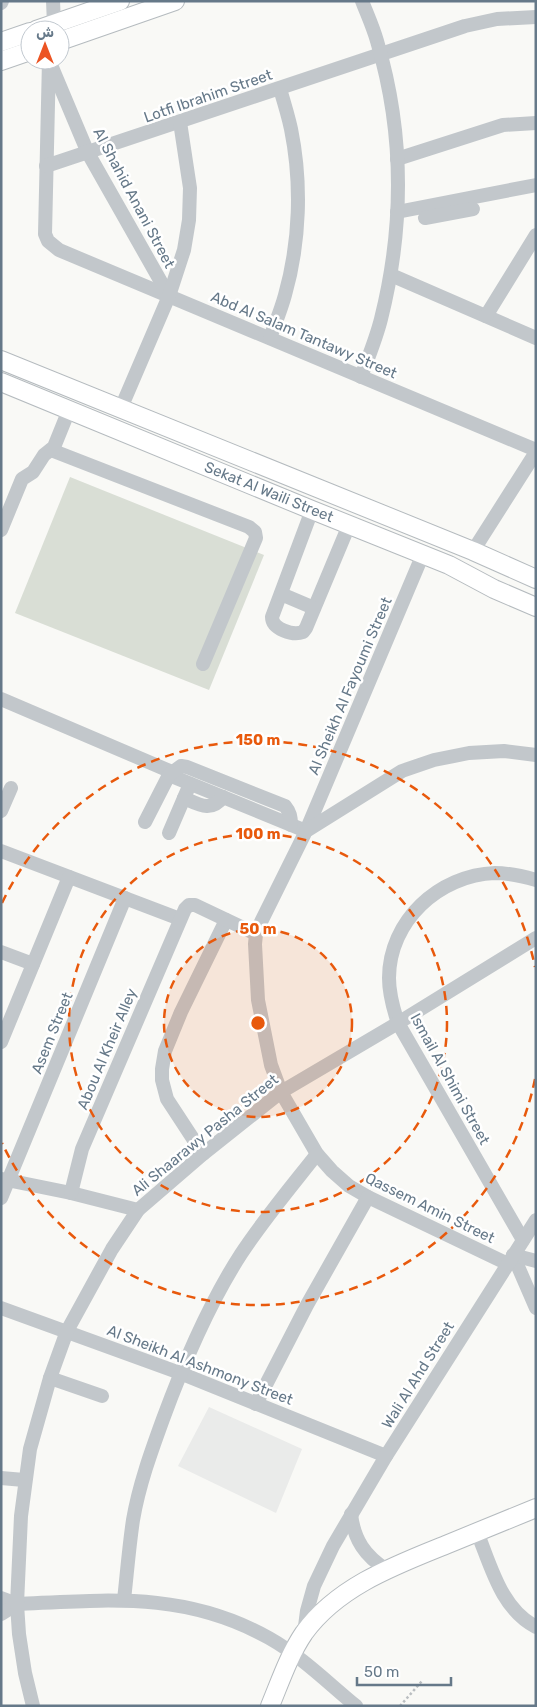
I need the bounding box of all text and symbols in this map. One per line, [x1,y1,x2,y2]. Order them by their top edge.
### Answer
north arrow [20,20,70,70]
text: ش [36,24,54,41]
street label: Lotfi Ibrahim Street [141,66,275,126]
street label: Al Shahid Anani Street [89,125,179,271]
street label: Abd Al Salam Tantawy Street [208,288,400,382]
street label: Sekat Al Waili Street [202,458,336,526]
street label: Al Sheikh Al Fayoumi Street [304,594,396,778]
text: 150 m [236,731,280,749]
text: 100 m [236,825,280,843]
text: 50 m [240,920,276,938]
street label: Abou Al Kheir Alley [73,986,141,1112]
street label: Asem Street [27,989,77,1076]
street label: Ismail Al Shimi Street [406,1010,494,1148]
centre of rings [249,1014,267,1032]
street label: Ali Shaarawy Pasha Street [128,1070,282,1200]
street label: Qassem Amin Street [362,1169,498,1247]
street label: Wali Al Ahd Street [378,1318,458,1432]
street label: Al Sheikh Al Ashmony Street [105,1321,296,1409]
scale bar [357,1654,451,1686]
text: 50 m [364,1663,399,1681]

